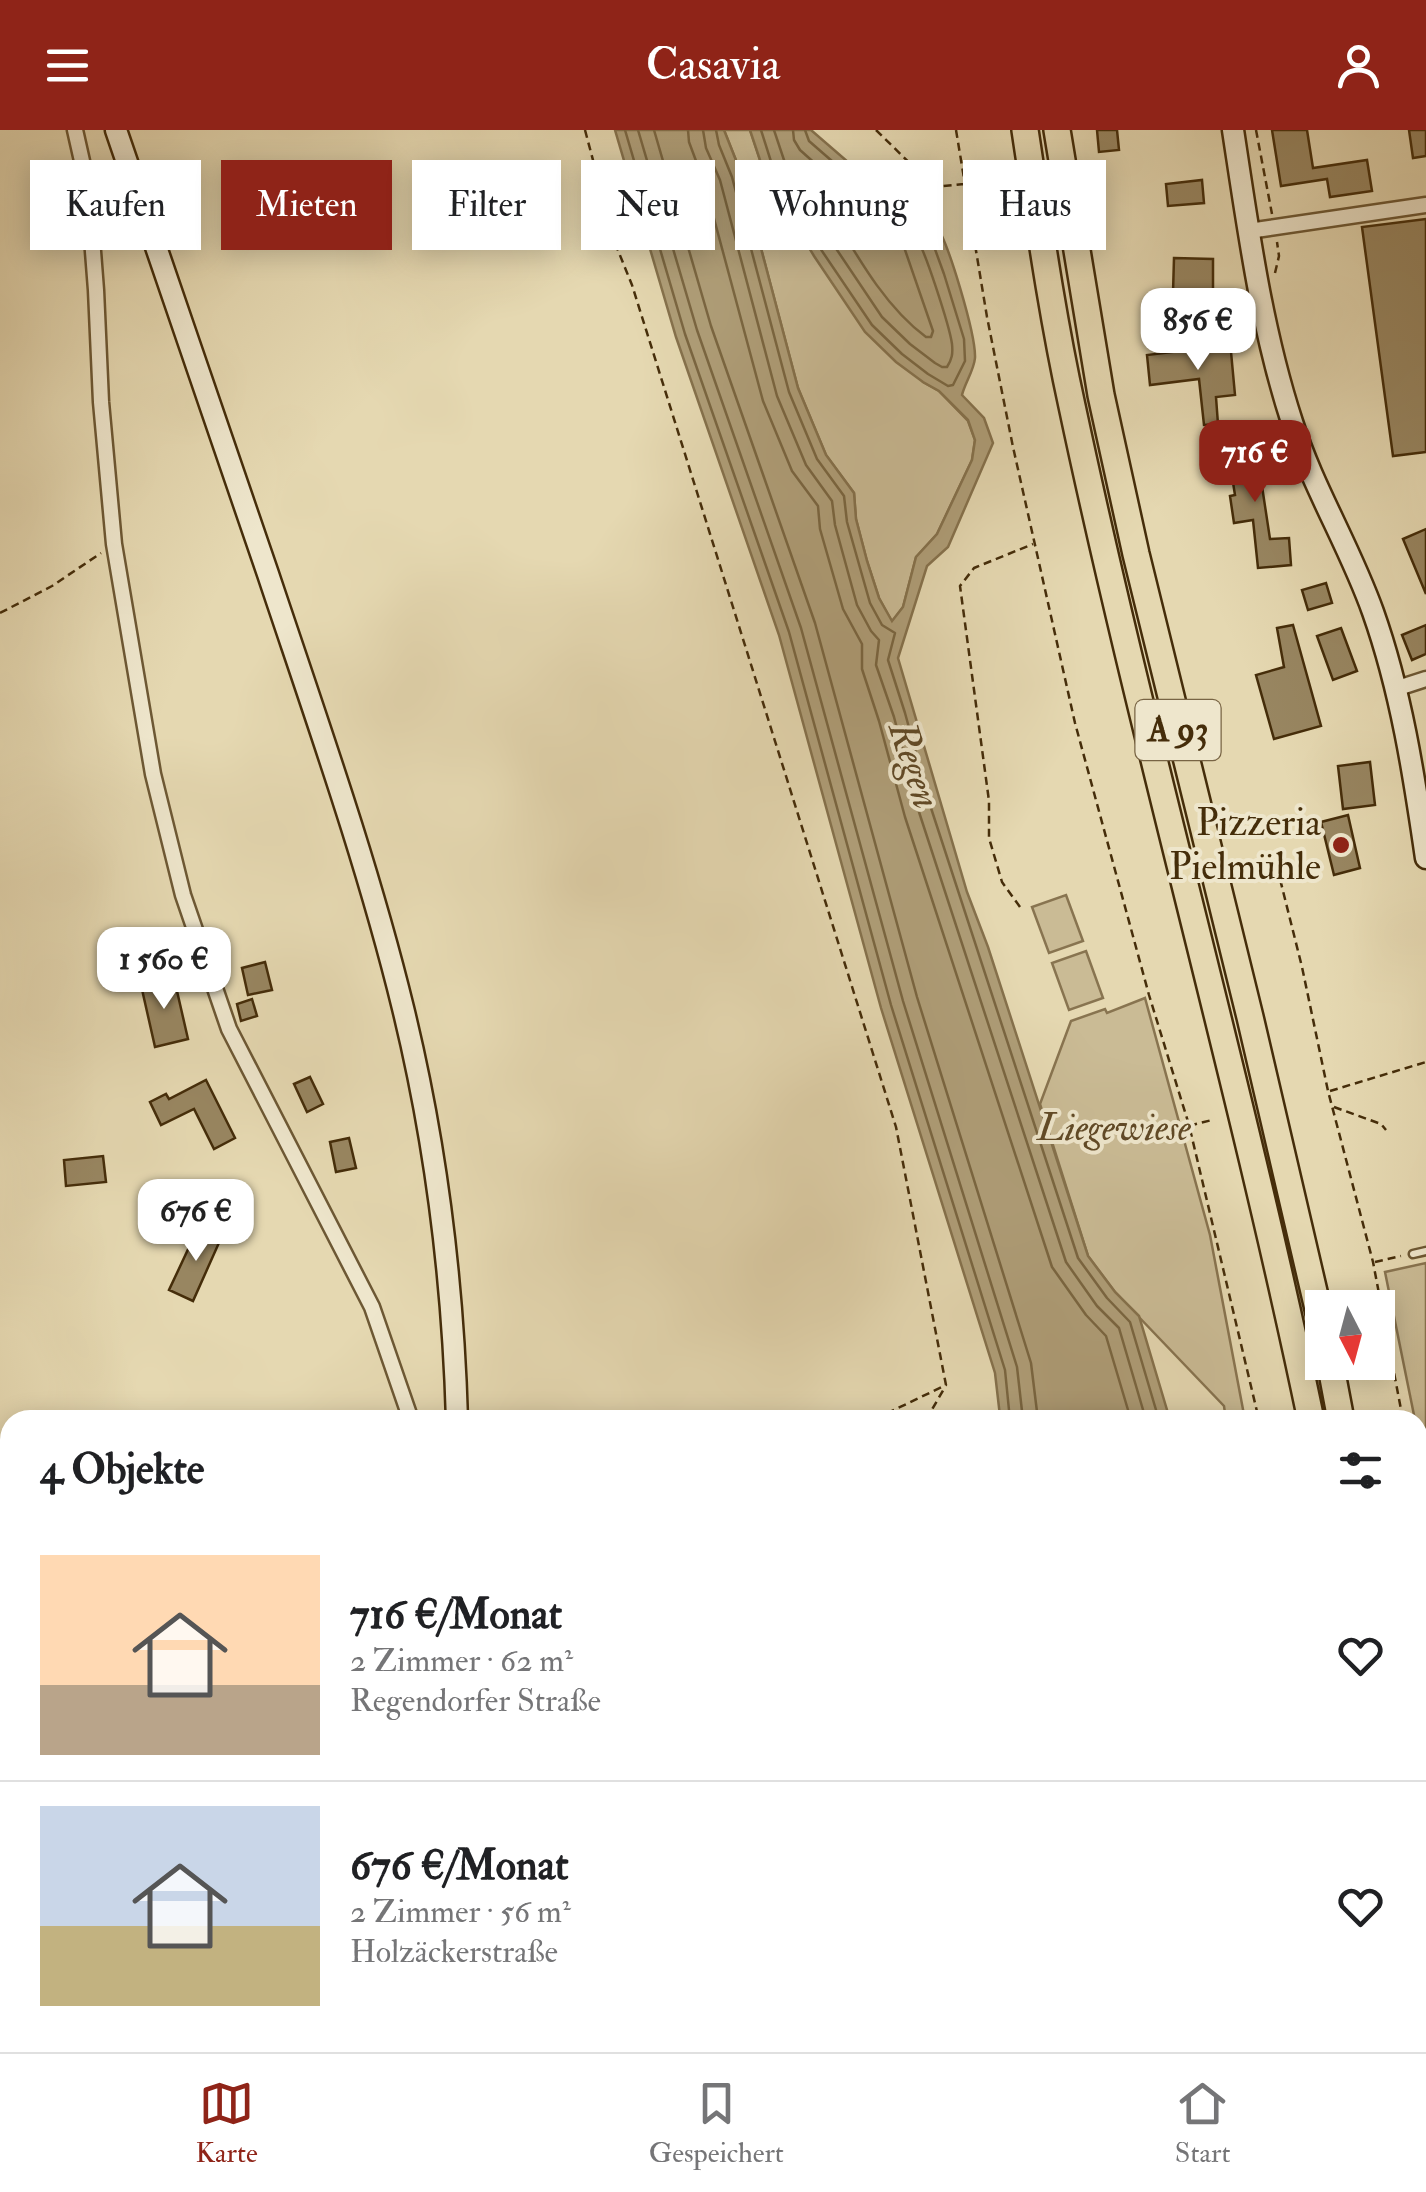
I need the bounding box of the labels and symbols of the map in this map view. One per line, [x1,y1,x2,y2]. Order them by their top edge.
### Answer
pin: 856 € [1128,288,1268,373]
pin: 716 € [1185,420,1325,505]
road number: A 93 [1136,700,1220,760]
water label: Regen [876,714,952,815]
place label: Pizzeria Pielmühle [1169,799,1321,891]
marker: Pizzeria Pielmühle [1330,834,1352,856]
pin: 1 560 € [72,927,256,1012]
park label: Liegewiese [1035,1104,1191,1152]
pin: 676 € [126,1179,266,1264]
north arrow [1305,1290,1395,1380]

